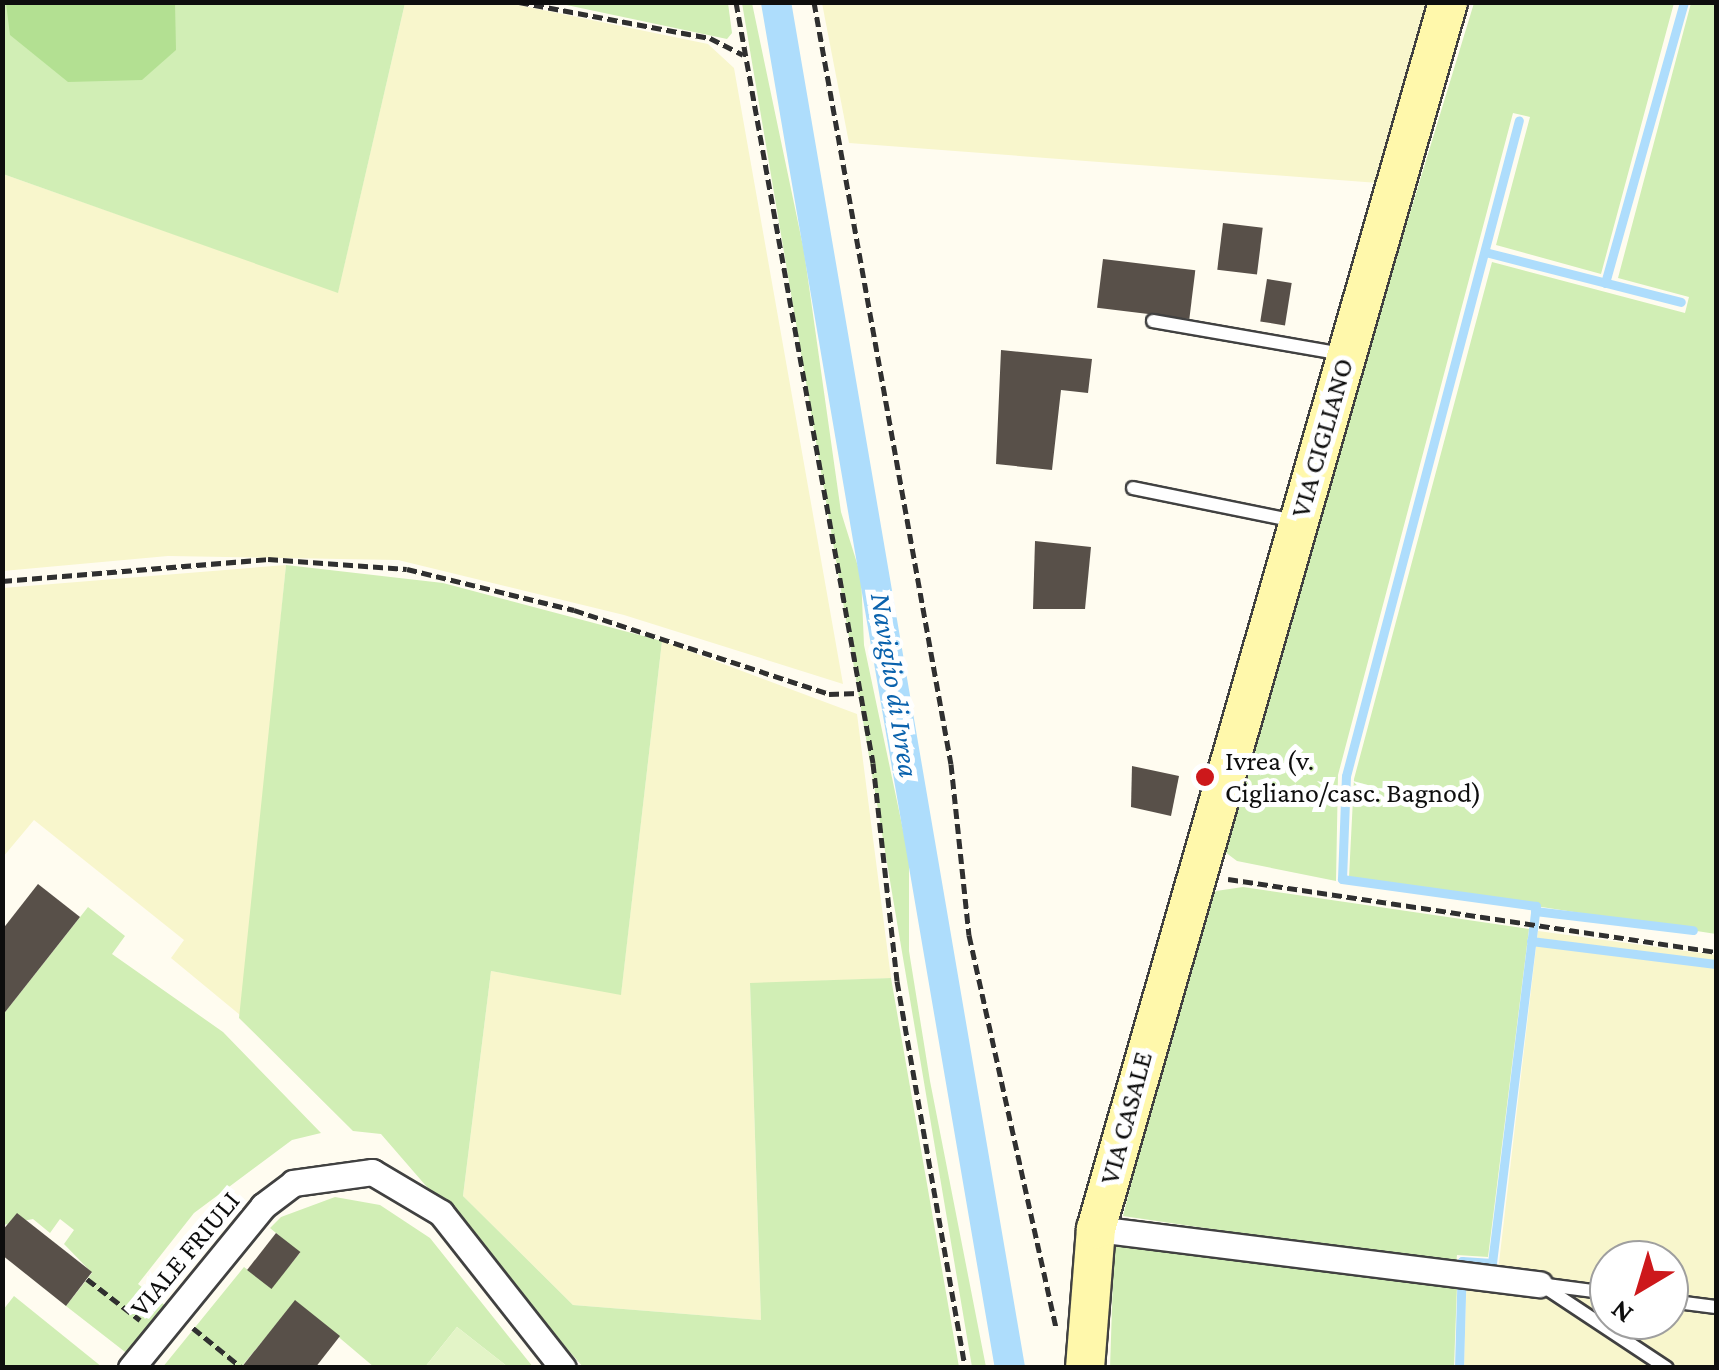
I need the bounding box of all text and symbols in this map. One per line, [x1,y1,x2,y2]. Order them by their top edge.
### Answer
street label: VIA CIGLIANO [1283,355,1361,521]
water label: Naviglio di Ivrea [863,590,927,780]
place label: Ivrea (v. Cigliano/casc. Bagnod) [1225,744,1481,810]
marker: Ivrea (v. Cigliano/casc. Bagnod) [1194,766,1216,788]
street label: VIA CASALE [1092,1048,1160,1188]
street label: VIALE FRIULI [123,1185,247,1323]
north arrow [1589,1240,1689,1340]
text: N [1604,1294,1639,1331]

